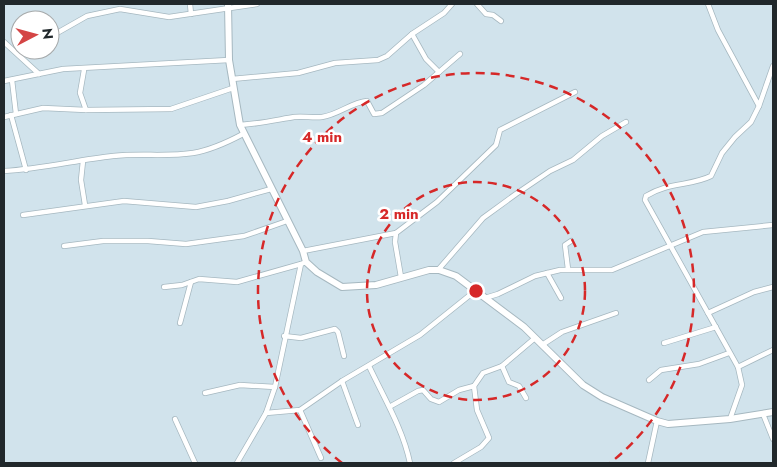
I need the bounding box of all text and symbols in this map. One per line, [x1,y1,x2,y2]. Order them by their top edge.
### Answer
north arrow [10,10,60,60]
text: N [37,27,58,40]
text: 4 min [302,126,342,148]
text: 2 min [379,203,419,225]
centre of rings [467,282,485,300]

